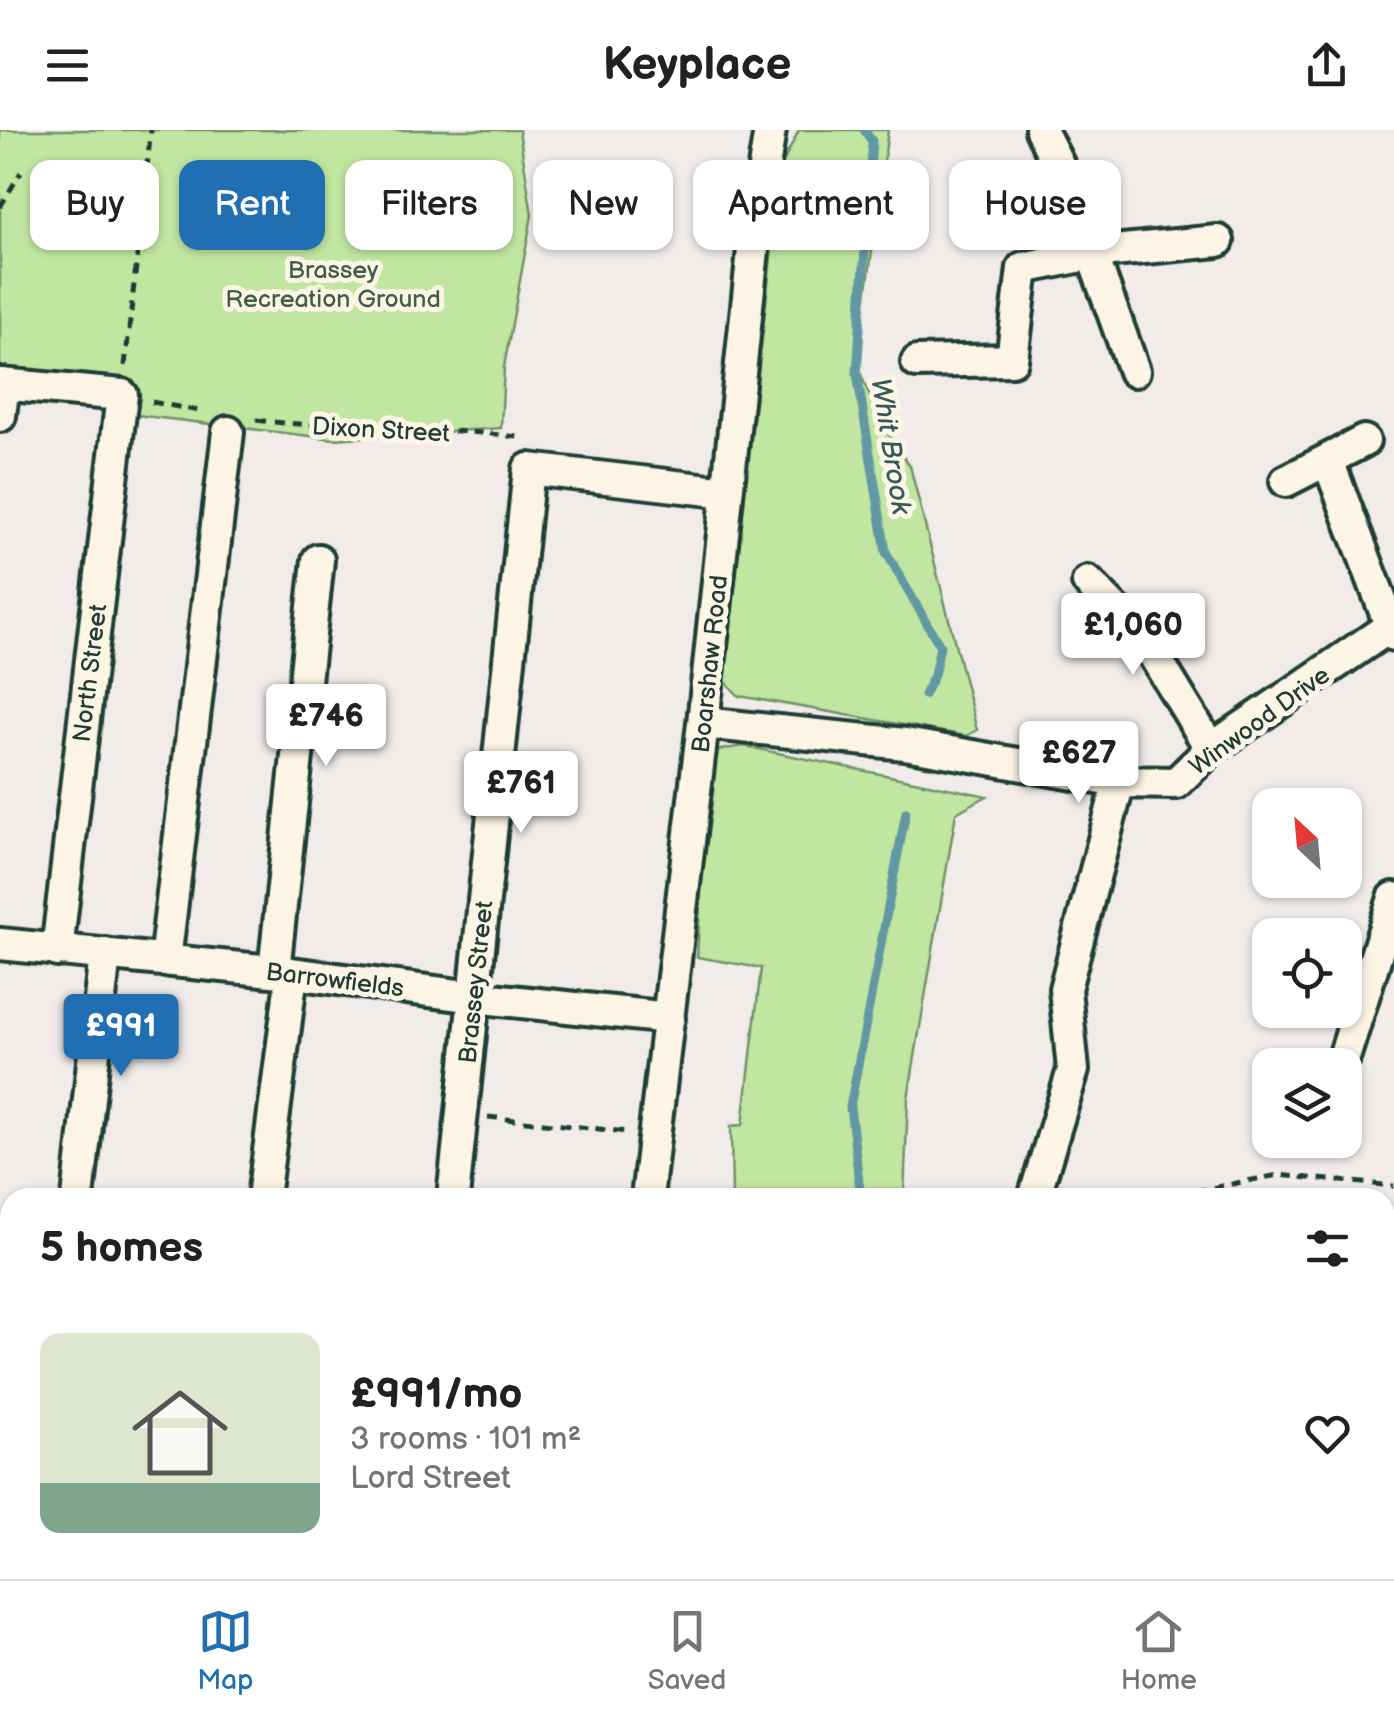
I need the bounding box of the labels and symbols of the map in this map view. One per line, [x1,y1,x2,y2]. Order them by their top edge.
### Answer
park label: Brassey Recreation Ground [225,255,441,315]
water label: Whit Brook [863,376,918,518]
street label: Dixon Street [311,411,451,450]
street label: Boarshaw Road [686,574,735,755]
pin: £1,060 [1052,593,1214,678]
street label: North Street [67,602,114,744]
street label: Winwood Drive [1184,660,1336,783]
pin: £746 [267,684,385,769]
pin: £627 [1020,721,1138,806]
pin: £761 [462,751,580,836]
north arrow [1252,788,1362,898]
street label: Brassey Street [453,899,500,1065]
street label: Barrowfields [264,957,406,1004]
pin: £991 [62,994,180,1079]

